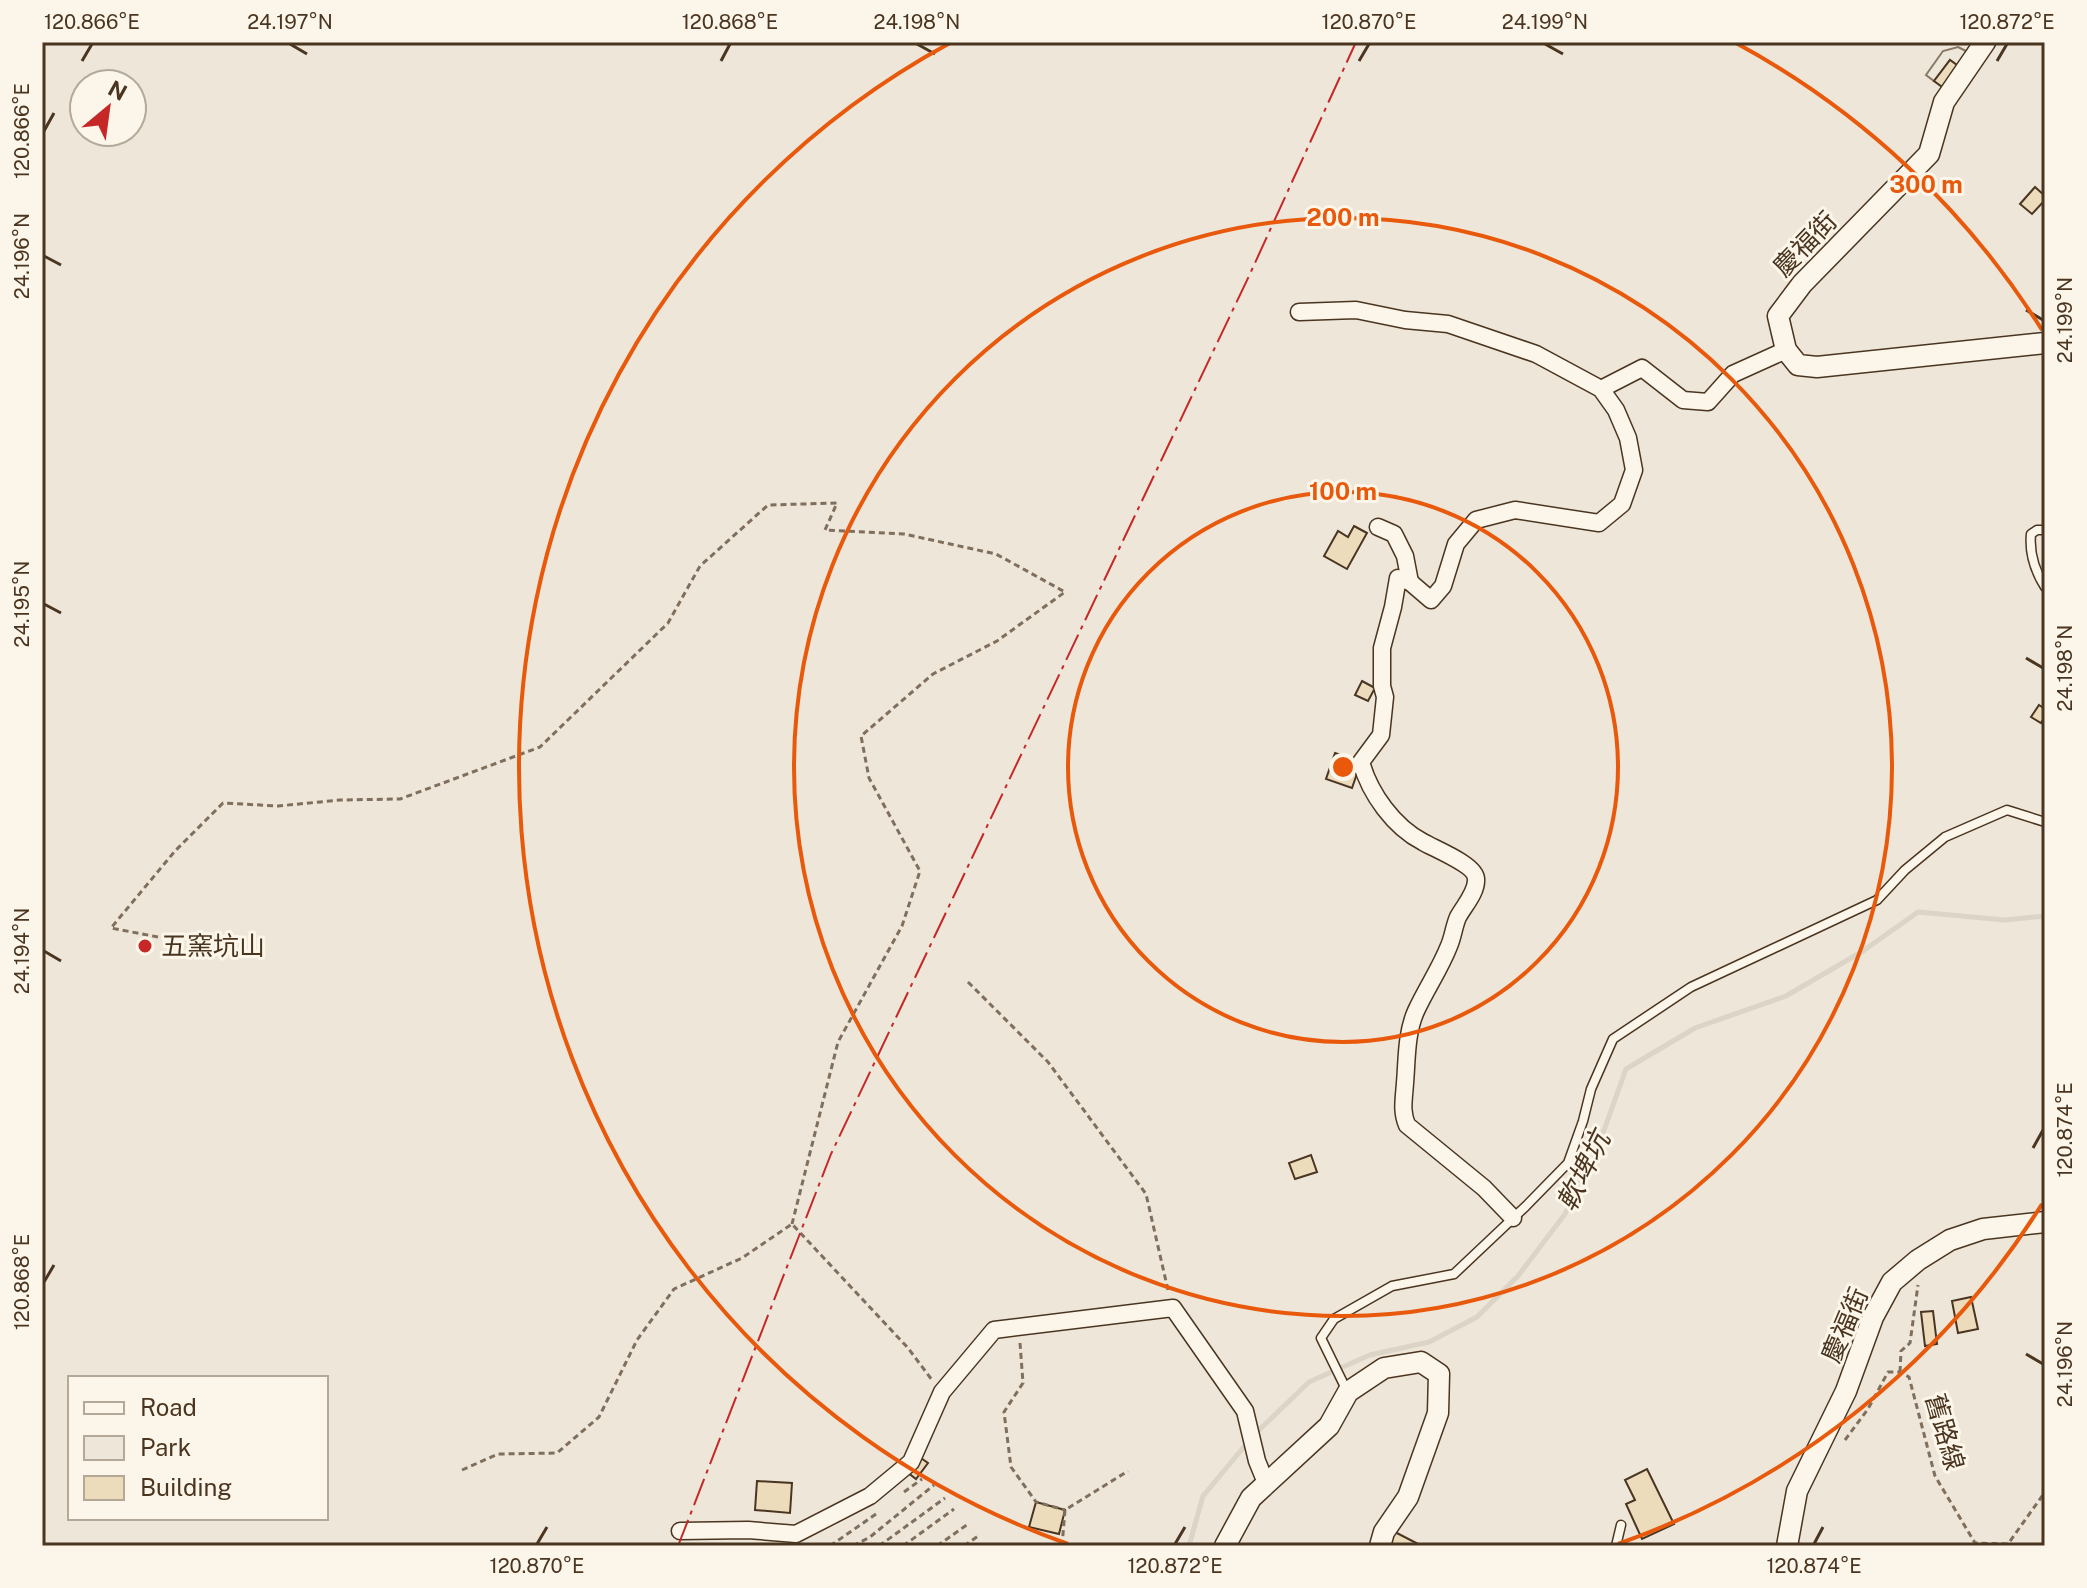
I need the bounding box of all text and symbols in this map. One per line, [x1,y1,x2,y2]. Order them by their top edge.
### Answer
text: 120.866°E [44,10,140,34]
text: 24.197°N [247,10,333,34]
text: 120.868°E [682,10,778,34]
text: 24.198°N [874,10,960,34]
text: 120.870°E [1322,10,1416,34]
text: 24.199°N [1502,10,1588,34]
text: 120.872°E [1959,10,2055,34]
north arrow [68,68,148,148]
text: N [104,75,132,106]
text: 120.866°E [10,83,34,179]
text: 300 m [1889,170,1963,198]
text: 200 m [1306,203,1380,231]
street label: 慶福街 [1766,205,1843,282]
text: 24.196°N [10,213,34,299]
text: 24.199°N [2053,277,2077,363]
text: 100 m [1309,477,1377,505]
text: 24.195°N [10,561,34,647]
text: 24.198°N [2053,625,2077,711]
centre of rings [1329,753,1357,781]
text: 24.194°N [10,908,34,994]
place label: 五窯坑山 [161,930,265,961]
marker: 五窯坑山 [136,937,154,955]
text: 120.874°E [2053,1082,2077,1178]
water label: 軟埤坑 [1549,1122,1618,1216]
text: 120.868°E [10,1234,34,1330]
street label: 慶福街 [1815,1283,1874,1367]
text: 24.196°N [2053,1321,2077,1407]
legend [68,1376,328,1520]
street label: 舊路線 [1920,1390,1971,1474]
text: Road [140,1393,197,1421]
text: Park [140,1433,191,1461]
text: Building [140,1473,232,1501]
text: 120.870°E [490,1554,584,1578]
text: 120.872°E [1127,1554,1223,1578]
text: 120.874°E [1766,1554,1862,1578]

